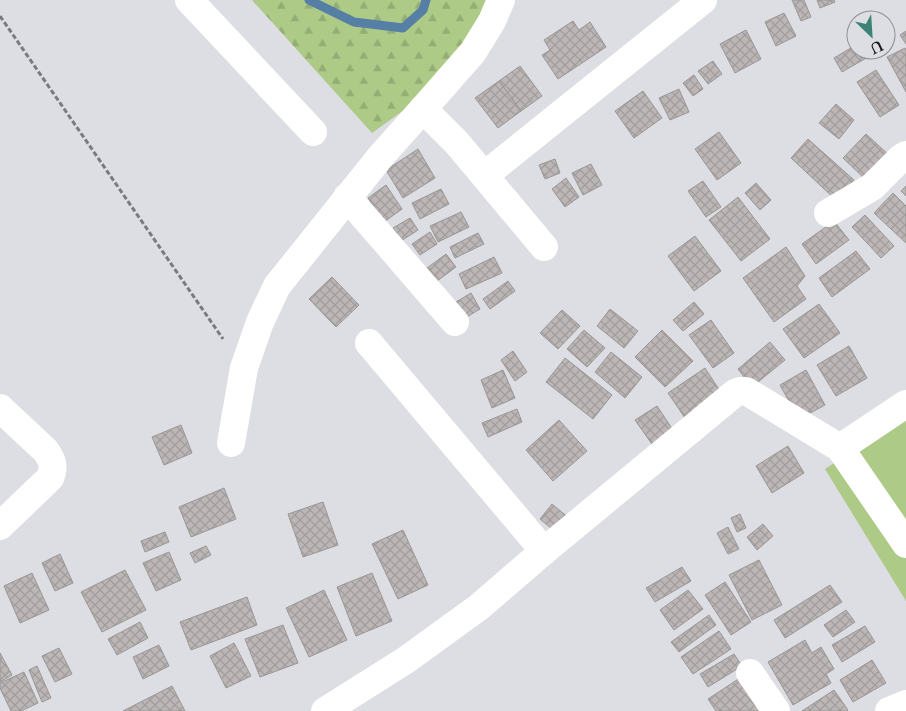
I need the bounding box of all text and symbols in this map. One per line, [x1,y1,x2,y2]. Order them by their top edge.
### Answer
north arrow [846,10,896,60]
text: U [866,36,886,58]

